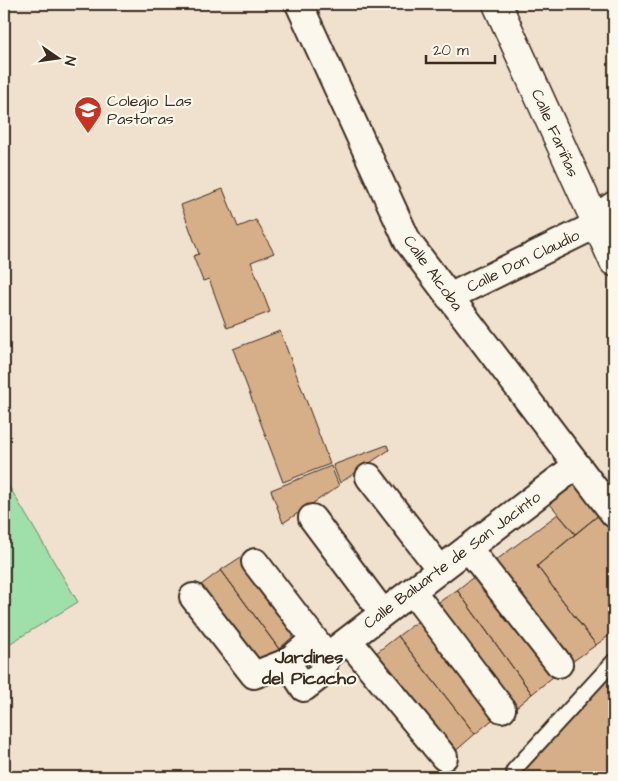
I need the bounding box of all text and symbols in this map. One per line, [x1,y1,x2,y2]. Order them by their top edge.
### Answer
north arrow [32,32,82,82]
scale bar [426,32,494,64]
text: 20 m [433,40,469,61]
text: N [59,54,80,67]
street label: Calle Fariñas [526,85,584,181]
place label: Colegio Las Pastoras [107,90,192,130]
school or university icon: Colegio Las Pastoras [73,95,103,134]
street label: Calle Don Claudio [463,224,583,298]
street label: Calle Alcoba [398,231,468,315]
street label: Calle Baluarte de San Jacinto [359,486,545,634]
district label: Jardines del Picacho [261,645,357,691]

